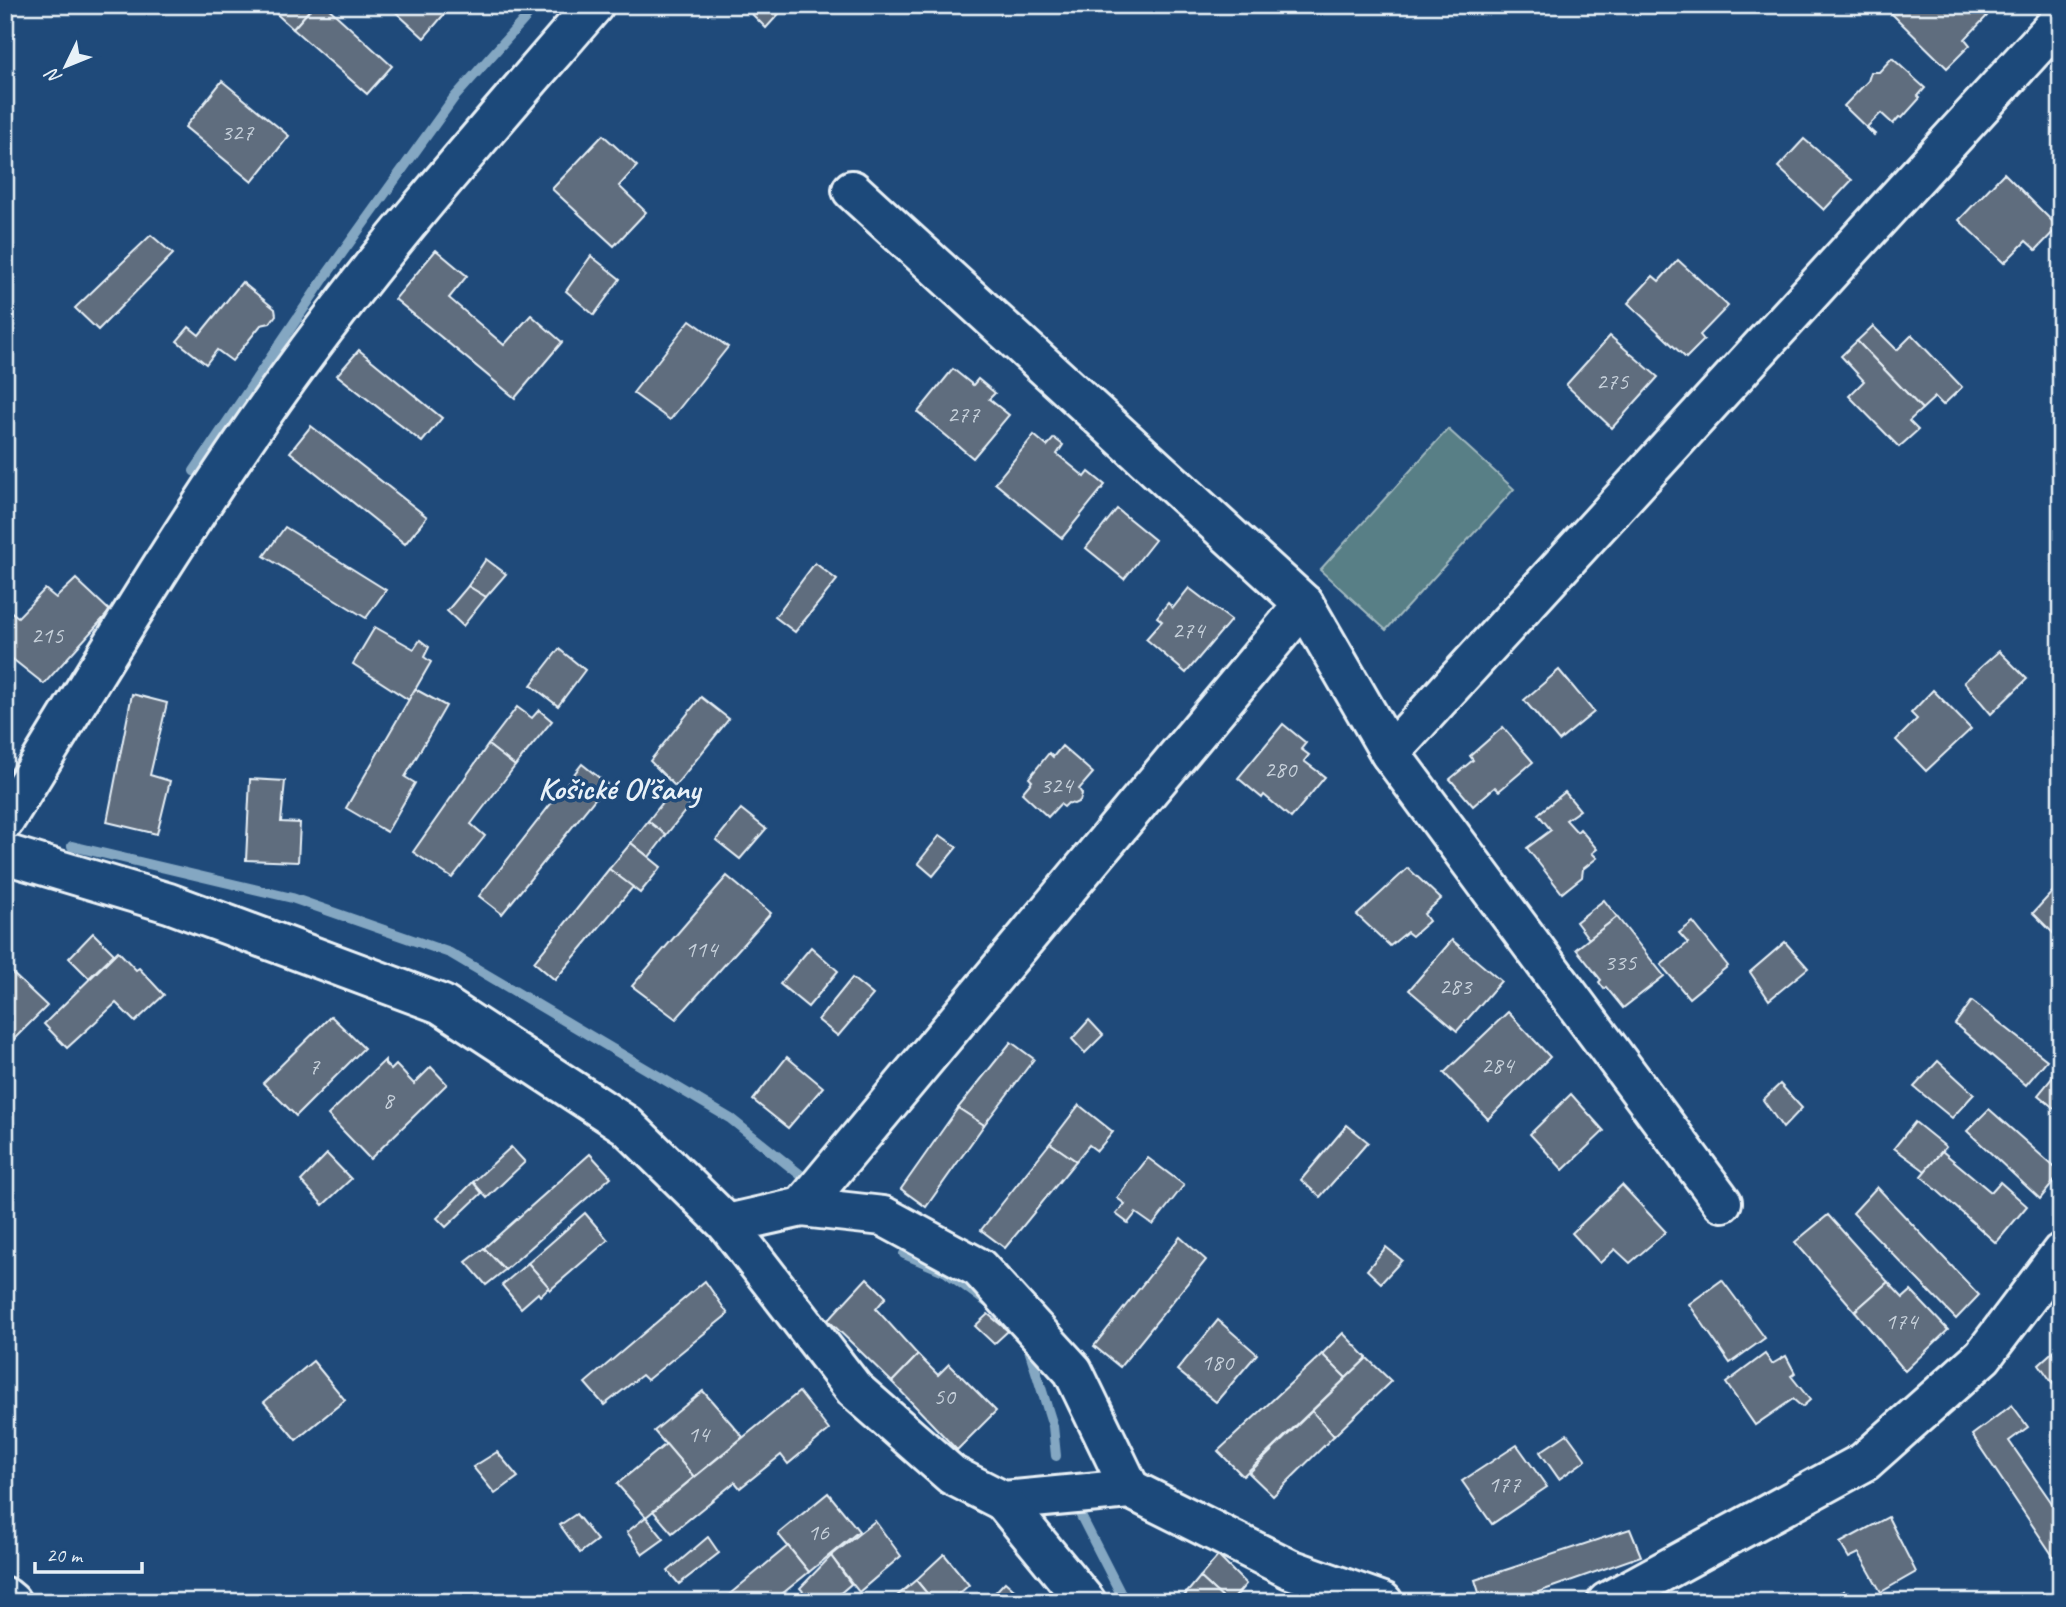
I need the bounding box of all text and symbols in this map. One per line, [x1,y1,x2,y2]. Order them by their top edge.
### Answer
north arrow [32,32,102,102]
text: N [39,62,67,89]
house number: 327 [221,117,254,147]
house number: 275 [1596,366,1629,396]
house number: 277 [947,399,980,429]
house number: 274 [1172,615,1206,645]
house number: 215 [31,620,64,650]
house number: 280 [1264,754,1298,784]
district label: Košické Oľšany [538,768,703,809]
house number: 324 [1040,770,1074,800]
house number: 114 [685,934,719,964]
house number: 335 [1604,947,1637,977]
house number: 283 [1439,971,1473,1001]
house number: 284 [1481,1050,1515,1080]
house number: 7 [309,1051,321,1081]
house number: 8 [383,1085,396,1115]
house number: 174 [1885,1306,1919,1336]
house number: 180 [1201,1347,1235,1377]
house number: 50 [933,1381,957,1411]
house number: 14 [687,1419,711,1449]
house number: 177 [1488,1469,1521,1499]
house number: 16 [807,1517,830,1547]
scale bar [35,1530,142,1574]
text: 20 m [46,1542,84,1568]

